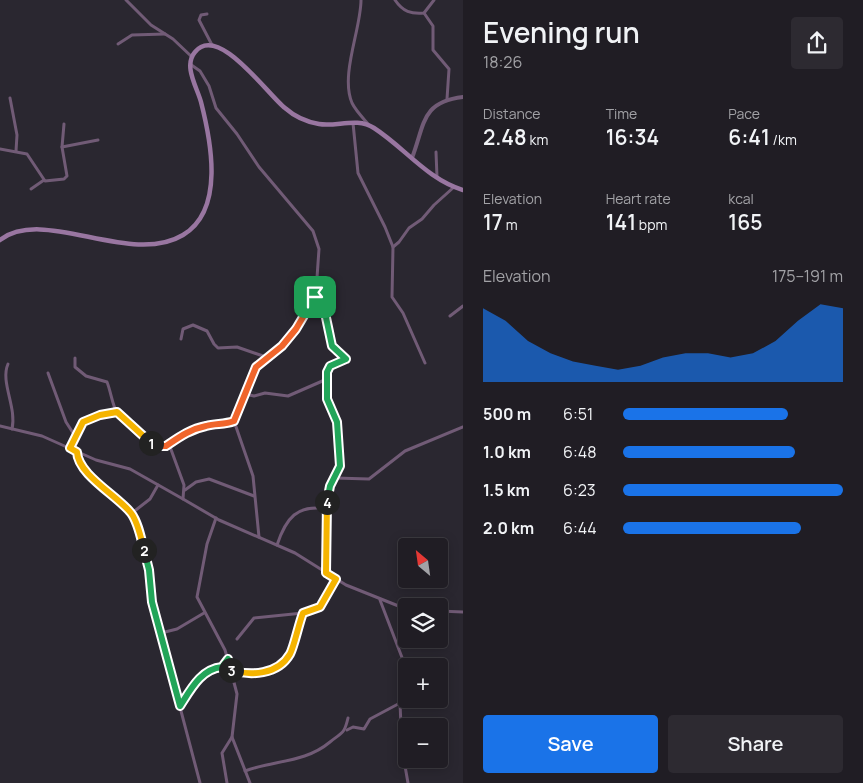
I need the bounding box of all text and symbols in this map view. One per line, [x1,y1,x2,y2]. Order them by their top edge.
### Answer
text: Evening run [483,13,640,51]
button: share [791,17,843,69]
text: 18:26 [483,51,522,73]
text: Distance [483,104,540,123]
text: Time [606,104,637,123]
text: Pace [728,104,760,123]
text: 2.48 [483,123,527,151]
text: 16:34 [606,123,659,151]
text: 6:41 [728,123,770,151]
text: km [527,130,548,149]
text: /km [770,130,797,149]
text: Elevation [483,189,542,208]
text: Heart rate [606,189,671,208]
text: kcal [728,189,754,208]
text: 17 [483,208,503,236]
text: 141 [606,208,636,236]
text: 165 [728,208,763,236]
text: m [503,215,518,234]
text: bpm [636,215,667,234]
text: Elevation [483,265,551,287]
text: 175–191 m [772,265,843,287]
pin [294,276,336,318]
icon: arrive [301,283,329,311]
text: 500 m [483,403,531,425]
text: 6:51 [563,403,593,425]
pin: 1 [138,430,164,456]
text: 1 [148,434,155,453]
text: 1.0 km [483,441,531,463]
text: 6:48 [563,441,596,463]
text: 1.5 km [483,479,530,501]
text: 6:23 [563,479,596,501]
pin: 4 [314,490,340,514]
text: 4 [323,493,332,512]
text: 2.0 km [483,517,534,539]
text: 6:44 [563,517,597,539]
pin: 2 [132,538,156,562]
north arrow [398,538,448,588]
map controls [398,538,448,768]
text: 2 [140,541,149,560]
button: layers [398,598,448,648]
pin: 3 [218,658,244,682]
button: + [398,658,448,708]
text: 3 [227,661,236,680]
button: Save [483,715,658,773]
button: Share [668,715,843,773]
button: − [398,718,448,768]

